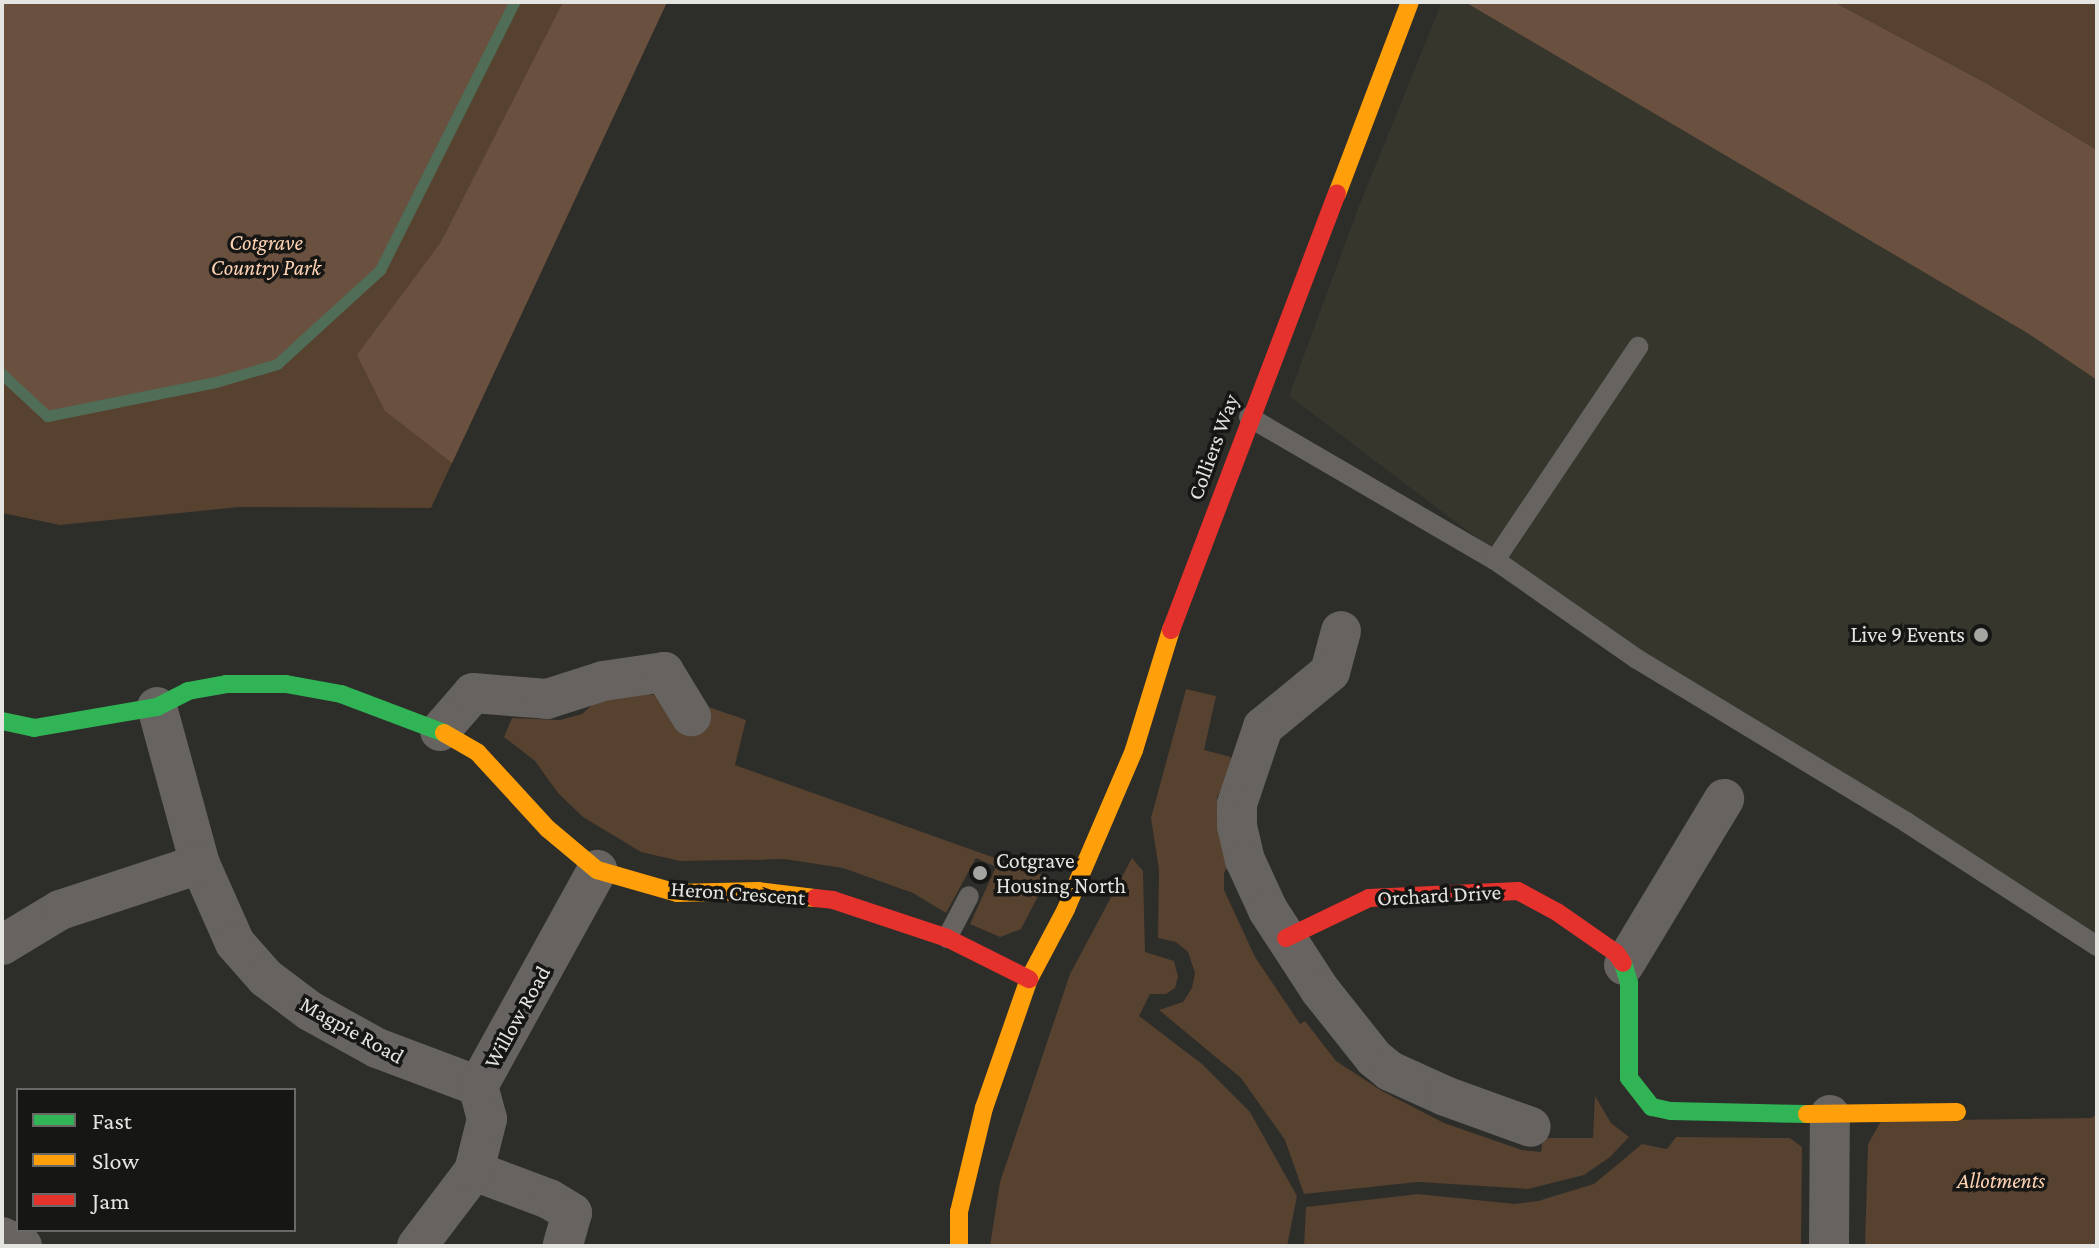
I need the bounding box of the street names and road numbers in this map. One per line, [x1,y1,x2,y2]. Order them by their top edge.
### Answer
street label: Colliers Way [1182,391,1244,503]
street label: Heron Crescent [670,875,806,911]
street label: Orchard Drive [1376,879,1502,911]
street label: Willow Road [478,961,556,1073]
street label: Magpie Road [295,991,409,1069]

